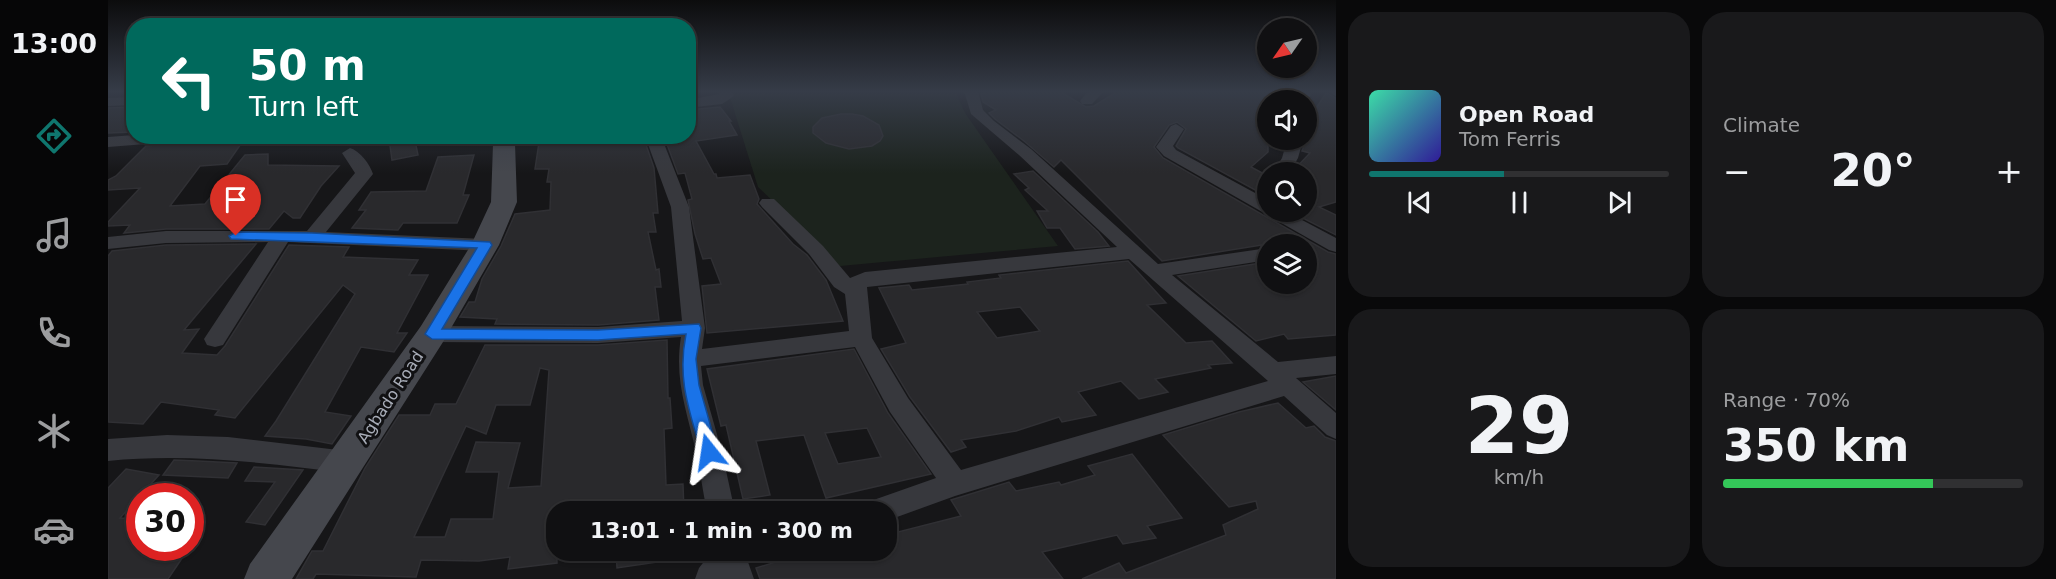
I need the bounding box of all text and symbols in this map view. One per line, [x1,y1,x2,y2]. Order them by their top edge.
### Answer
north arrow [1257,18,1317,78]
map controls [1257,18,1317,294]
text: 13:00 [11,28,97,59]
text: 50 m [249,41,366,90]
icon: left [150,42,228,120]
button: sound [1257,90,1317,150]
text: Turn left [249,91,359,122]
text: Open Road [1459,102,1594,127]
text: Climate [1723,113,1800,137]
icon: directions [33,115,75,157]
text: Tom Ferris [1459,127,1561,151]
text: 20° [1830,144,1916,197]
text: − [1723,152,1751,191]
text: + [1995,152,2023,191]
button: search [1257,162,1317,222]
pin [210,174,261,236]
icon: arrive [219,183,252,216]
icon: previous [1403,186,1436,219]
icon: pause [1503,186,1536,219]
icon: next [1603,186,1636,219]
icon: music [33,214,75,256]
button: layers [1257,234,1317,294]
icon: phone [33,312,75,354]
street label: Agbado Road [354,348,427,447]
text: 29 [1465,381,1573,471]
text: Range · 70% [1723,388,1850,412]
icon: climate [33,410,75,452]
text: 350 km [1723,419,1909,472]
position arrow [677,420,741,484]
text: km/h [1494,465,1544,489]
speed limit sign: 30 [126,483,204,561]
icon: car [33,509,75,551]
text: 13:01 · 1 min · 300 m [590,518,853,543]

